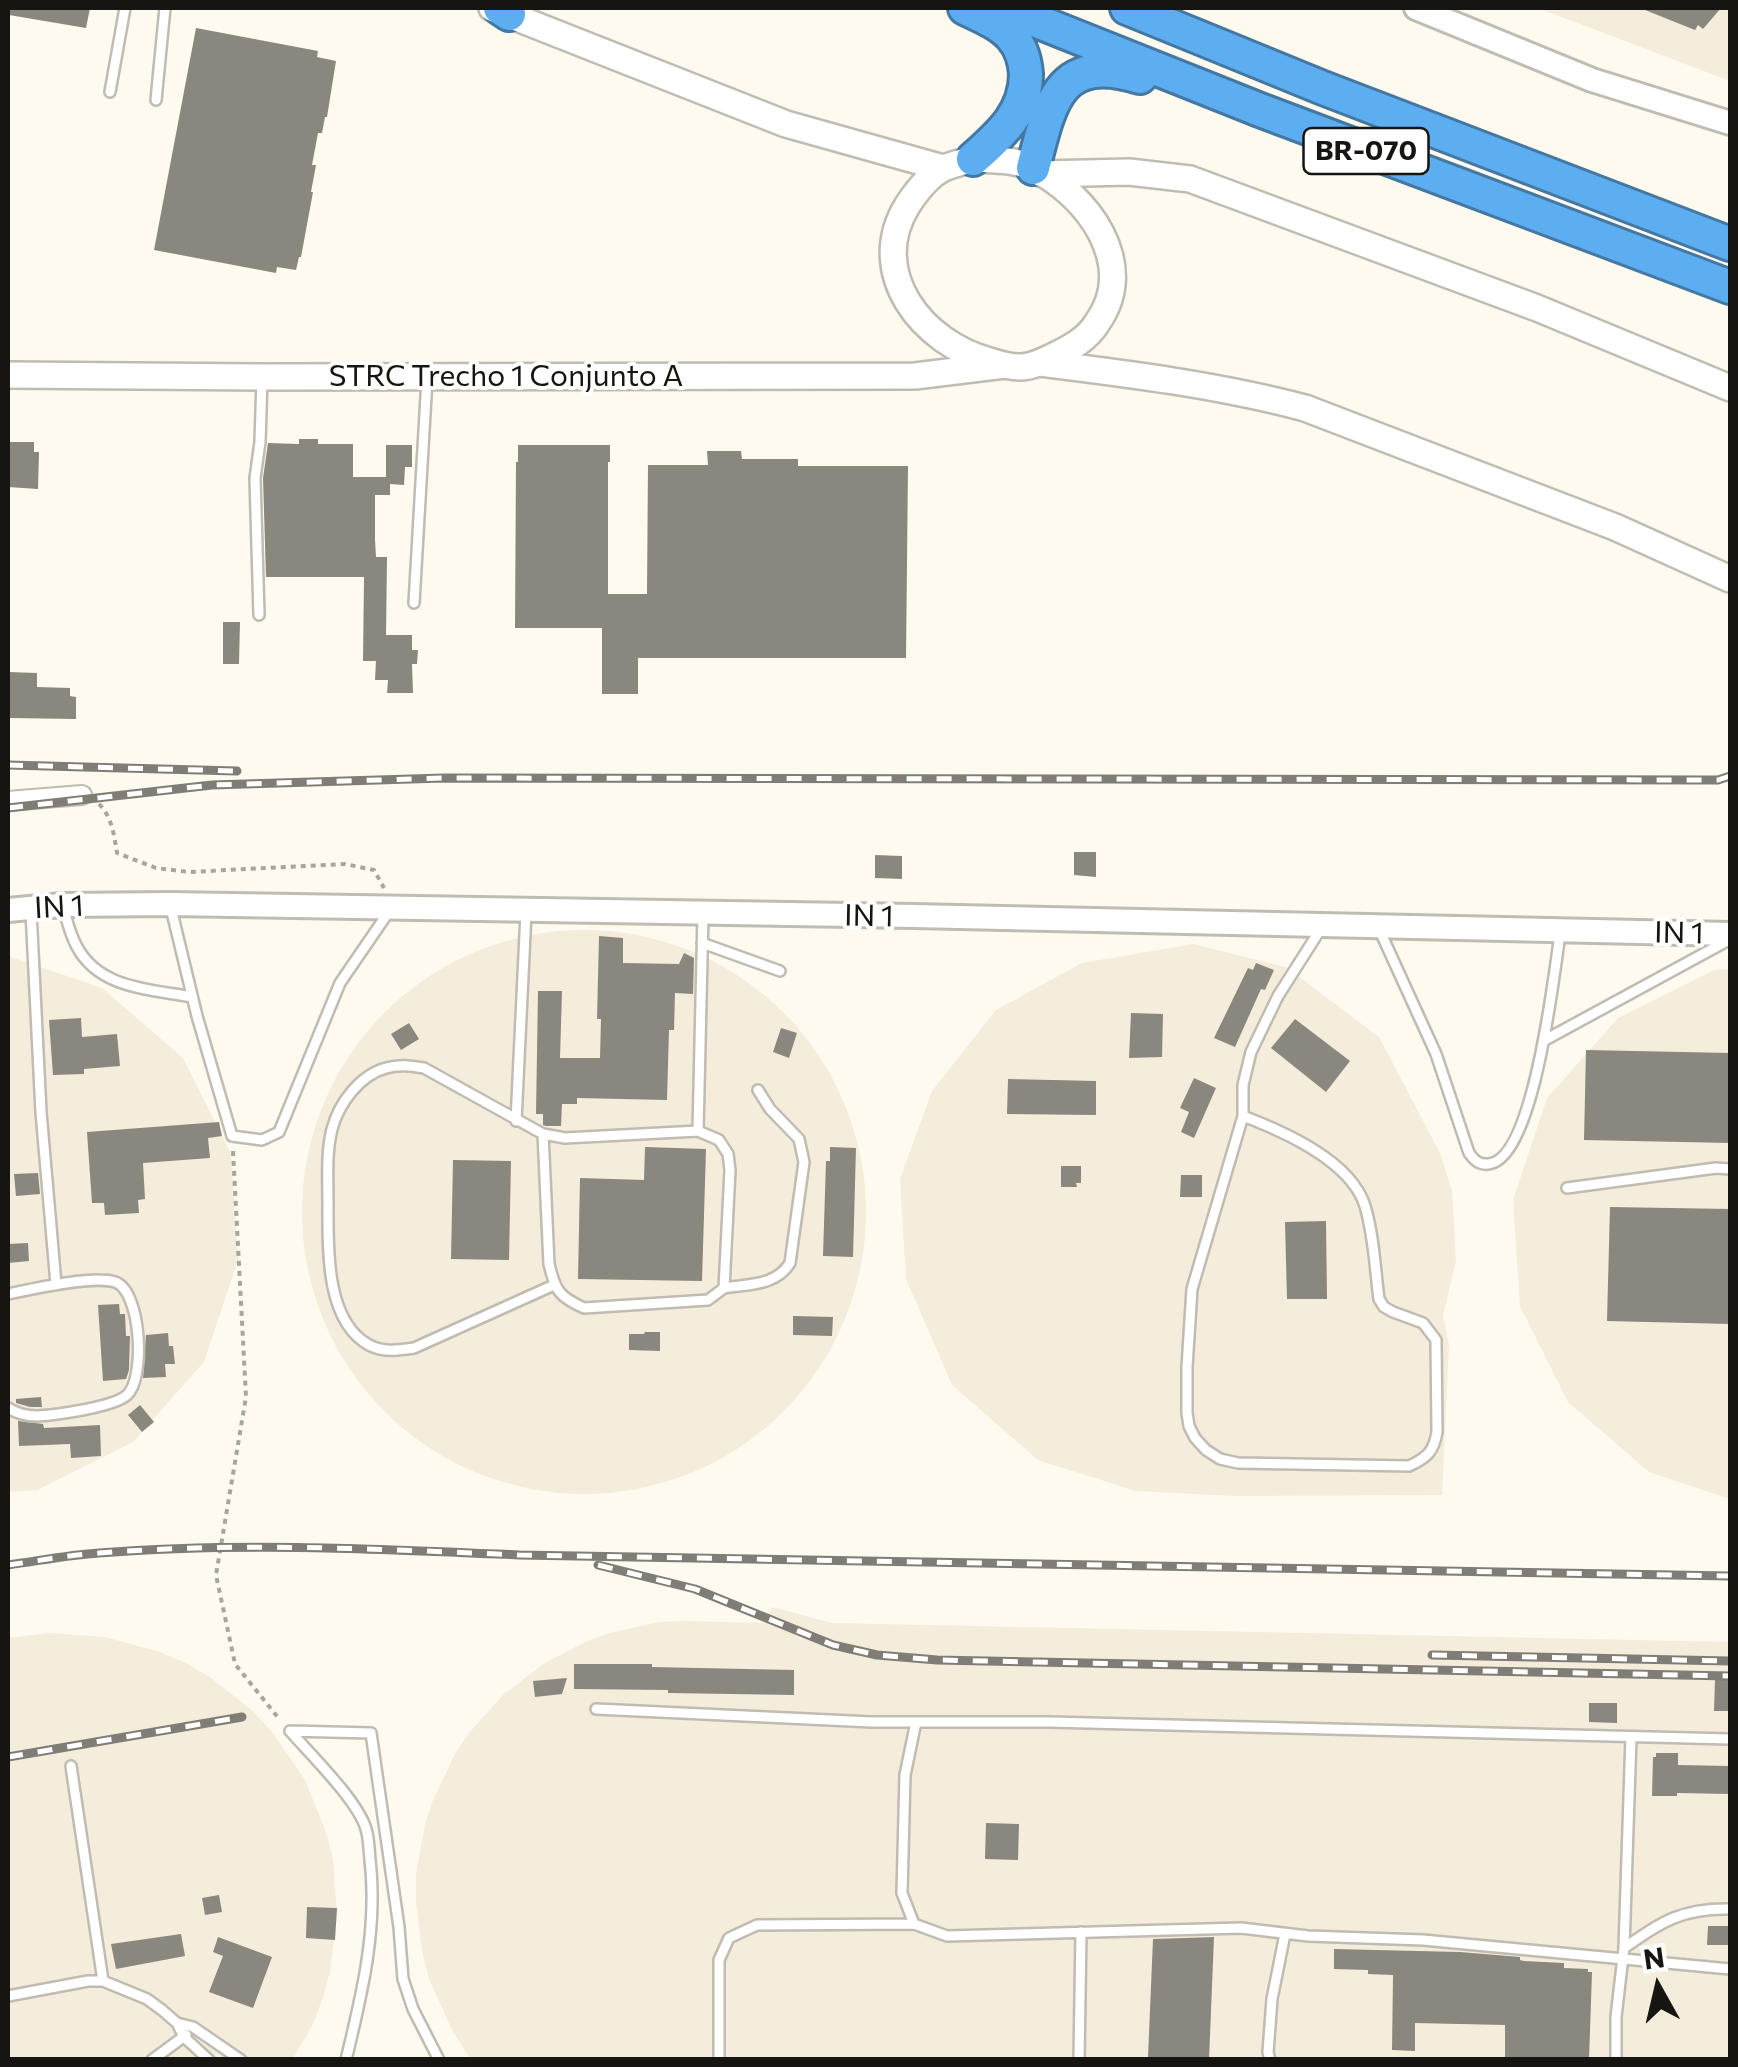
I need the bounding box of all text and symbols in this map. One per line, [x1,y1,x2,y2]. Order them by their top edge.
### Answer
road number: BR-070 [1304,128,1428,174]
street label: STRC Trecho 1 Conjunto A [329,358,683,394]
street label: IN 1 [33,888,85,926]
street label: IN 1 [844,898,894,934]
street label: IN 1 [1654,915,1704,951]
north arrow [1608,1937,1708,2037]
text: N [1641,1939,1667,1976]

